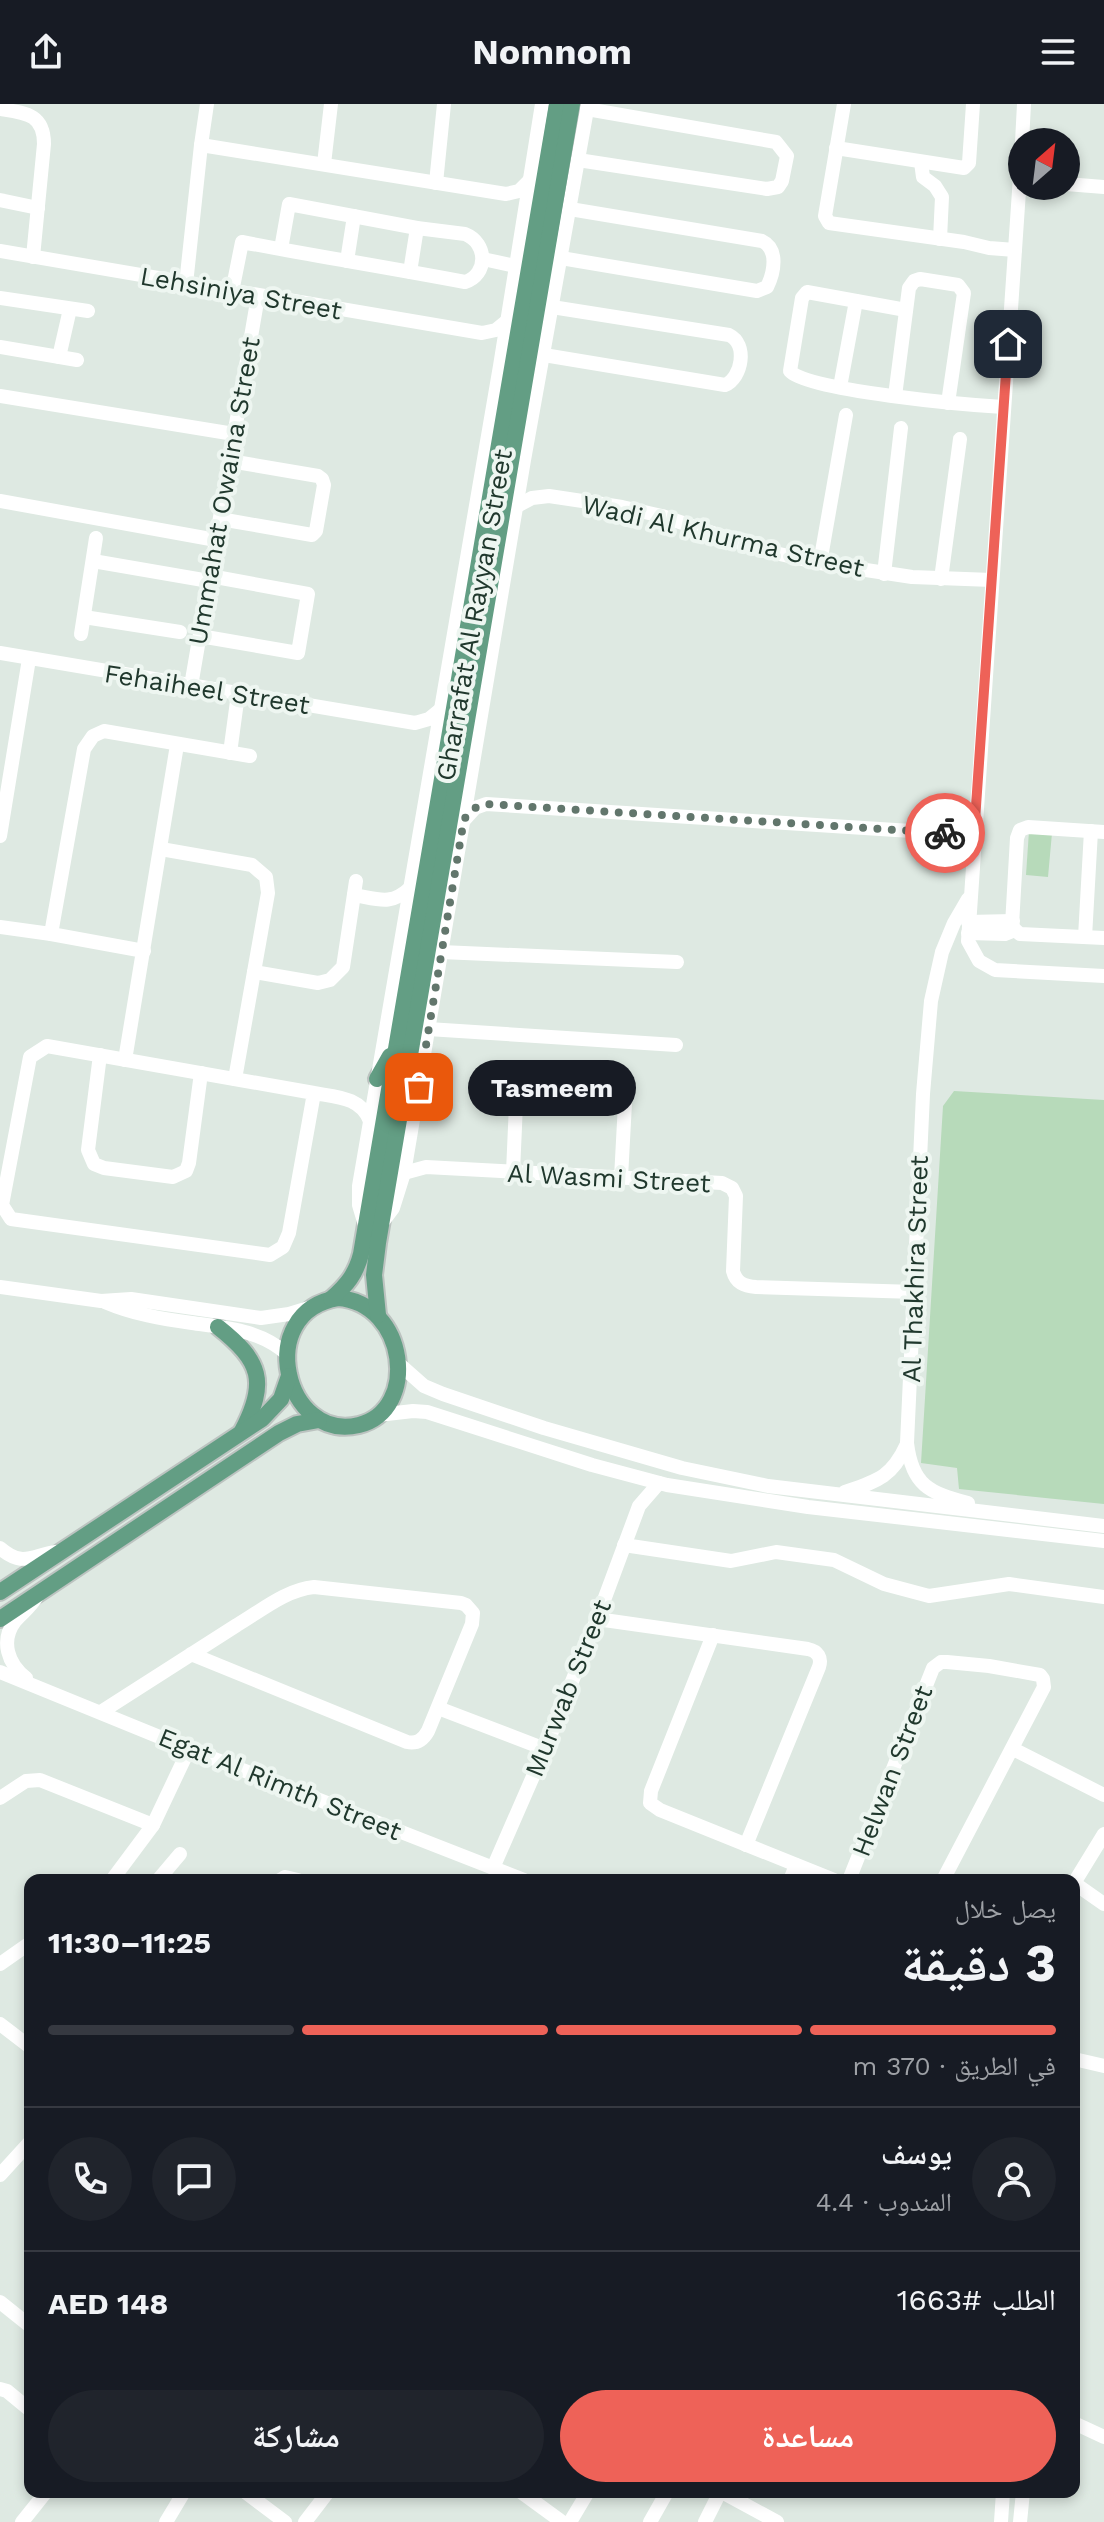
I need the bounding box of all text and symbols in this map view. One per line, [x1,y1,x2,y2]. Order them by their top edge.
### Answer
icon: share [24,30,68,74]
icon: menu [1036,30,1080,74]
text: Nomnom [472,31,632,73]
north arrow [1008,128,1080,200]
map controls [1008,128,1080,200]
street label: Lehsiniya Street [138,260,344,326]
pin [974,310,1042,378]
icon: home [986,322,1030,366]
street label: Ummahat Owaina Street [182,335,266,647]
street label: Gharrafat Al Rayyan Street [430,447,518,783]
street label: Wadi Al Khurma Street [579,489,867,583]
street label: Fehaiheel Street [102,658,312,720]
courier [905,793,985,873]
icon: bike [923,811,967,855]
pin [385,1053,453,1121]
callout: Tasmeem [467,1059,635,1115]
icon: bag [397,1065,441,1109]
text: Tasmeem [491,1073,613,1103]
street label: Al Thakhira Street [896,1155,934,1383]
street label: Al Wasmi Street [507,1158,712,1198]
street label: Murwab Street [519,1595,617,1781]
street label: Helwan Street [846,1681,938,1861]
street label: Egat Al Rimth Street [154,1722,406,1846]
text: يصل خلال [955,1894,1056,1924]
text: 11:25–11:30 [48,1925,211,1960]
text: 3 دقيقة [901,1933,1056,1994]
text: في الطريق · 370 m [853,2051,1056,2081]
text: يوسف [881,2136,952,2171]
button: phone [48,2137,132,2221]
button: chat [152,2137,236,2221]
button: person [972,2137,1056,2221]
text: المندوب · 4.4 [816,2187,952,2217]
text: الطلب #1663 [897,2282,1056,2317]
text: AED 148 [48,2286,168,2321]
button: مشاركة [48,2390,544,2482]
button: مساعدة [560,2390,1056,2482]

